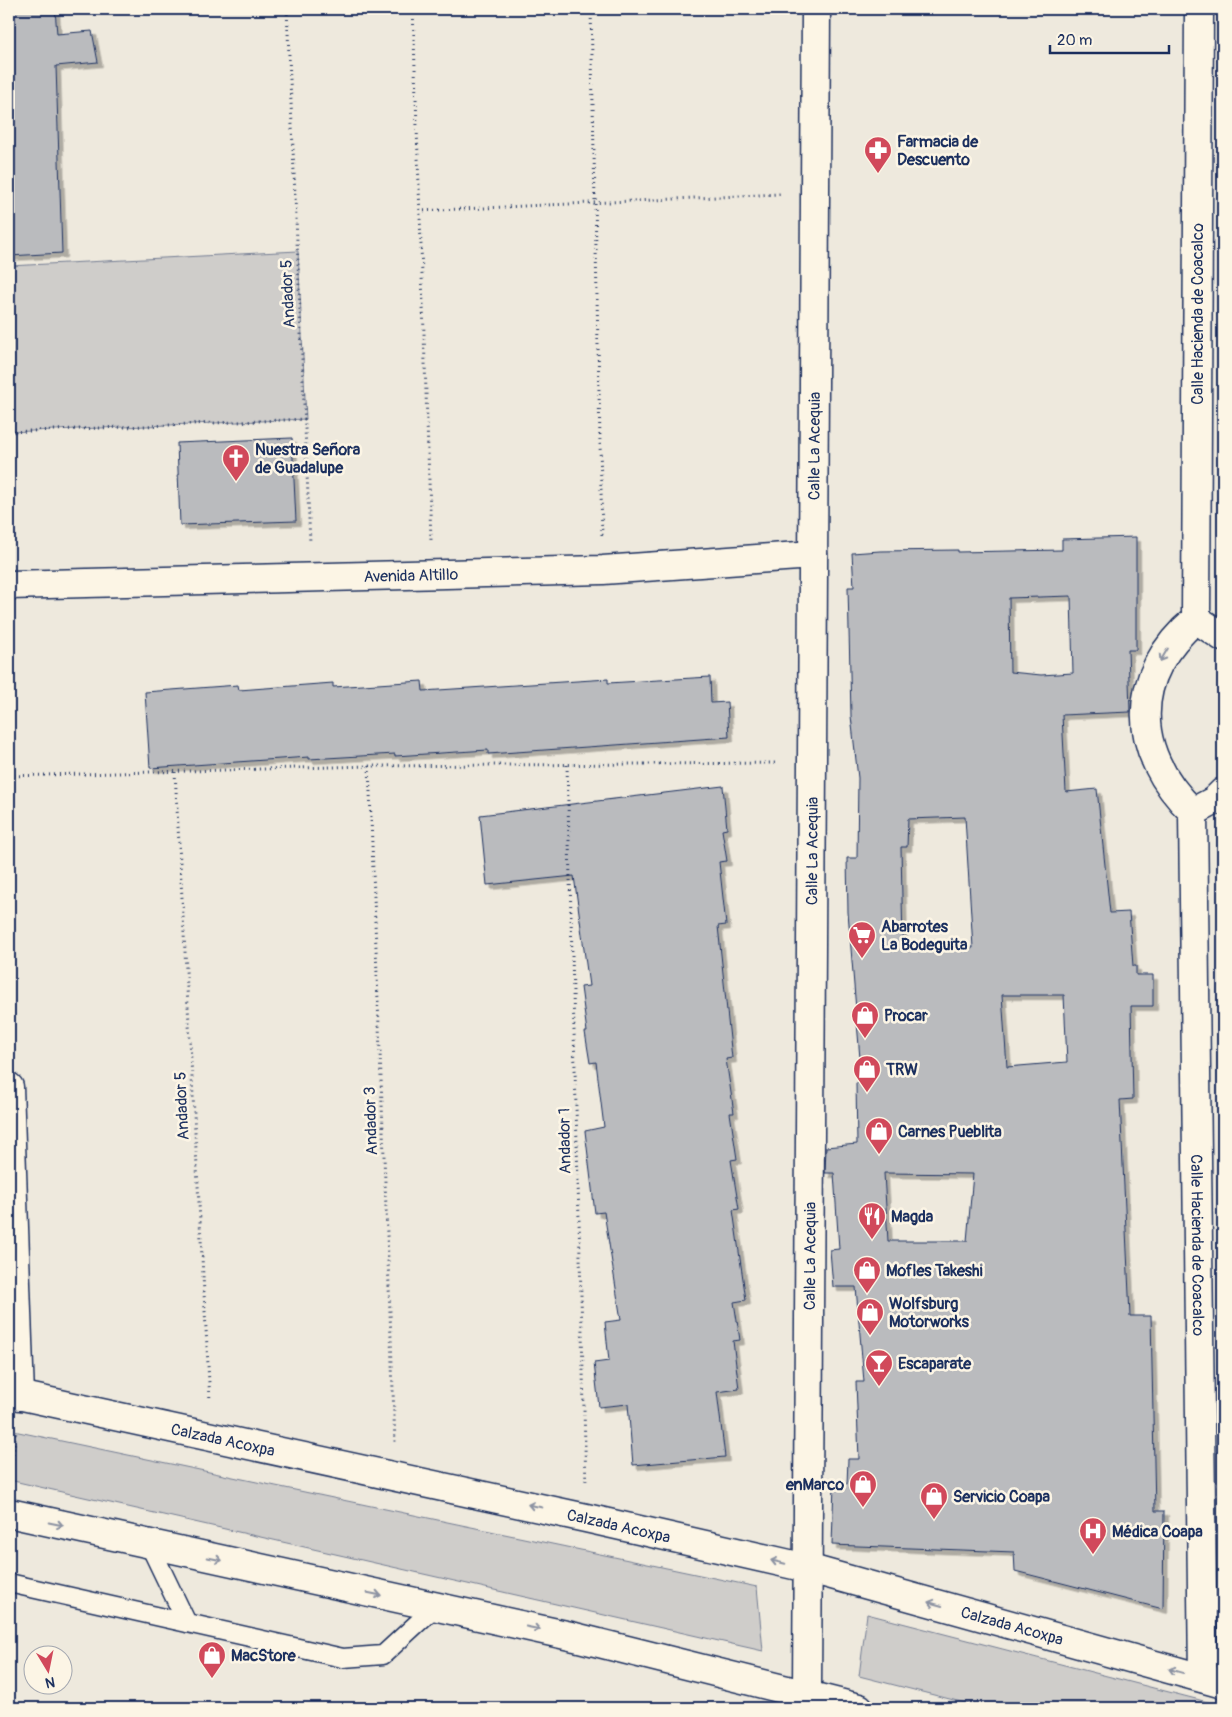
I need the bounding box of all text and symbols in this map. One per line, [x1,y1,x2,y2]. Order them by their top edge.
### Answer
scale bar [1050,22,1168,54]
text: 20 m [1057,31,1092,50]
place label: Farmacia de Descuento [897,132,979,170]
pharmacy icon: Farmacia de Descuento [863,135,893,174]
street label: Calle Hacienda de Coacalco [1188,223,1208,405]
street label: Andador 5 [276,259,300,329]
street label: Calle La Acequia [804,392,825,500]
place label: Nuestra Señora de Guadalupe [255,440,361,478]
church icon: Nuestra Señora de Guadalupe [221,443,251,482]
street label: Avenida Altillo [363,565,459,587]
one-way arrow [1158,647,1168,661]
street label: Calle La Acequia [802,797,823,905]
place label: Abarrotes La Bodeguita [881,917,968,955]
supermarket icon: Abarrotes La Bodeguita [847,920,877,959]
shop icon: Procar [850,1000,880,1039]
place label: Procar [884,1006,928,1026]
shop icon: TRW [852,1054,882,1093]
place label: TRW [885,1060,918,1080]
street label: Andador 5 [170,1071,194,1141]
street label: Andador 3 [360,1086,382,1156]
street label: Andador 1 [554,1108,576,1174]
shop icon: Carnes Pueblita [864,1116,894,1155]
place label: Carnes Pueblita [898,1122,1002,1142]
street label: Calle Hacienda de Coacalco [1186,1154,1208,1337]
restaurant icon: Magda [857,1201,887,1240]
street label: Calle La Acequia [800,1202,821,1310]
place label: Magda [891,1207,934,1227]
shop icon: Mofles Takeshi [852,1255,882,1294]
place label: Mofles Takeshi [886,1261,983,1281]
place label: Wolfsburg Motorworks [889,1294,970,1332]
shop icon: Wolfsburg Motorworks [855,1297,885,1336]
bar icon: Escaparate [864,1348,894,1387]
place label: Escaparate [898,1354,972,1374]
street label: Calzada Acoxpa [169,1419,277,1461]
shop icon: enMarco [848,1469,878,1508]
place label: enMarco [785,1475,844,1495]
shop icon: Servicio Coapa [919,1481,949,1520]
place label: Servicio Coapa [953,1487,1050,1507]
one-way arrow [527,1501,543,1510]
street label: Calzada Acoxpa [565,1505,672,1548]
hospital icon: Médica Coapa [1078,1516,1108,1555]
one-way arrow [48,1520,64,1529]
place label: Médica Coapa [1112,1522,1203,1542]
one-way arrow [207,1555,223,1564]
one-way arrow [771,1557,787,1566]
one-way arrow [365,1590,381,1599]
one-way arrow [928,1599,944,1608]
street label: Calzada Acoxpa [958,1602,1066,1650]
one-way arrow [524,1624,540,1633]
shop icon: MacStore [197,1640,227,1679]
north arrow [22,1644,72,1694]
place label: MacStore [231,1646,297,1666]
one-way arrow [1169,1666,1185,1675]
text: N [44,1673,56,1692]

